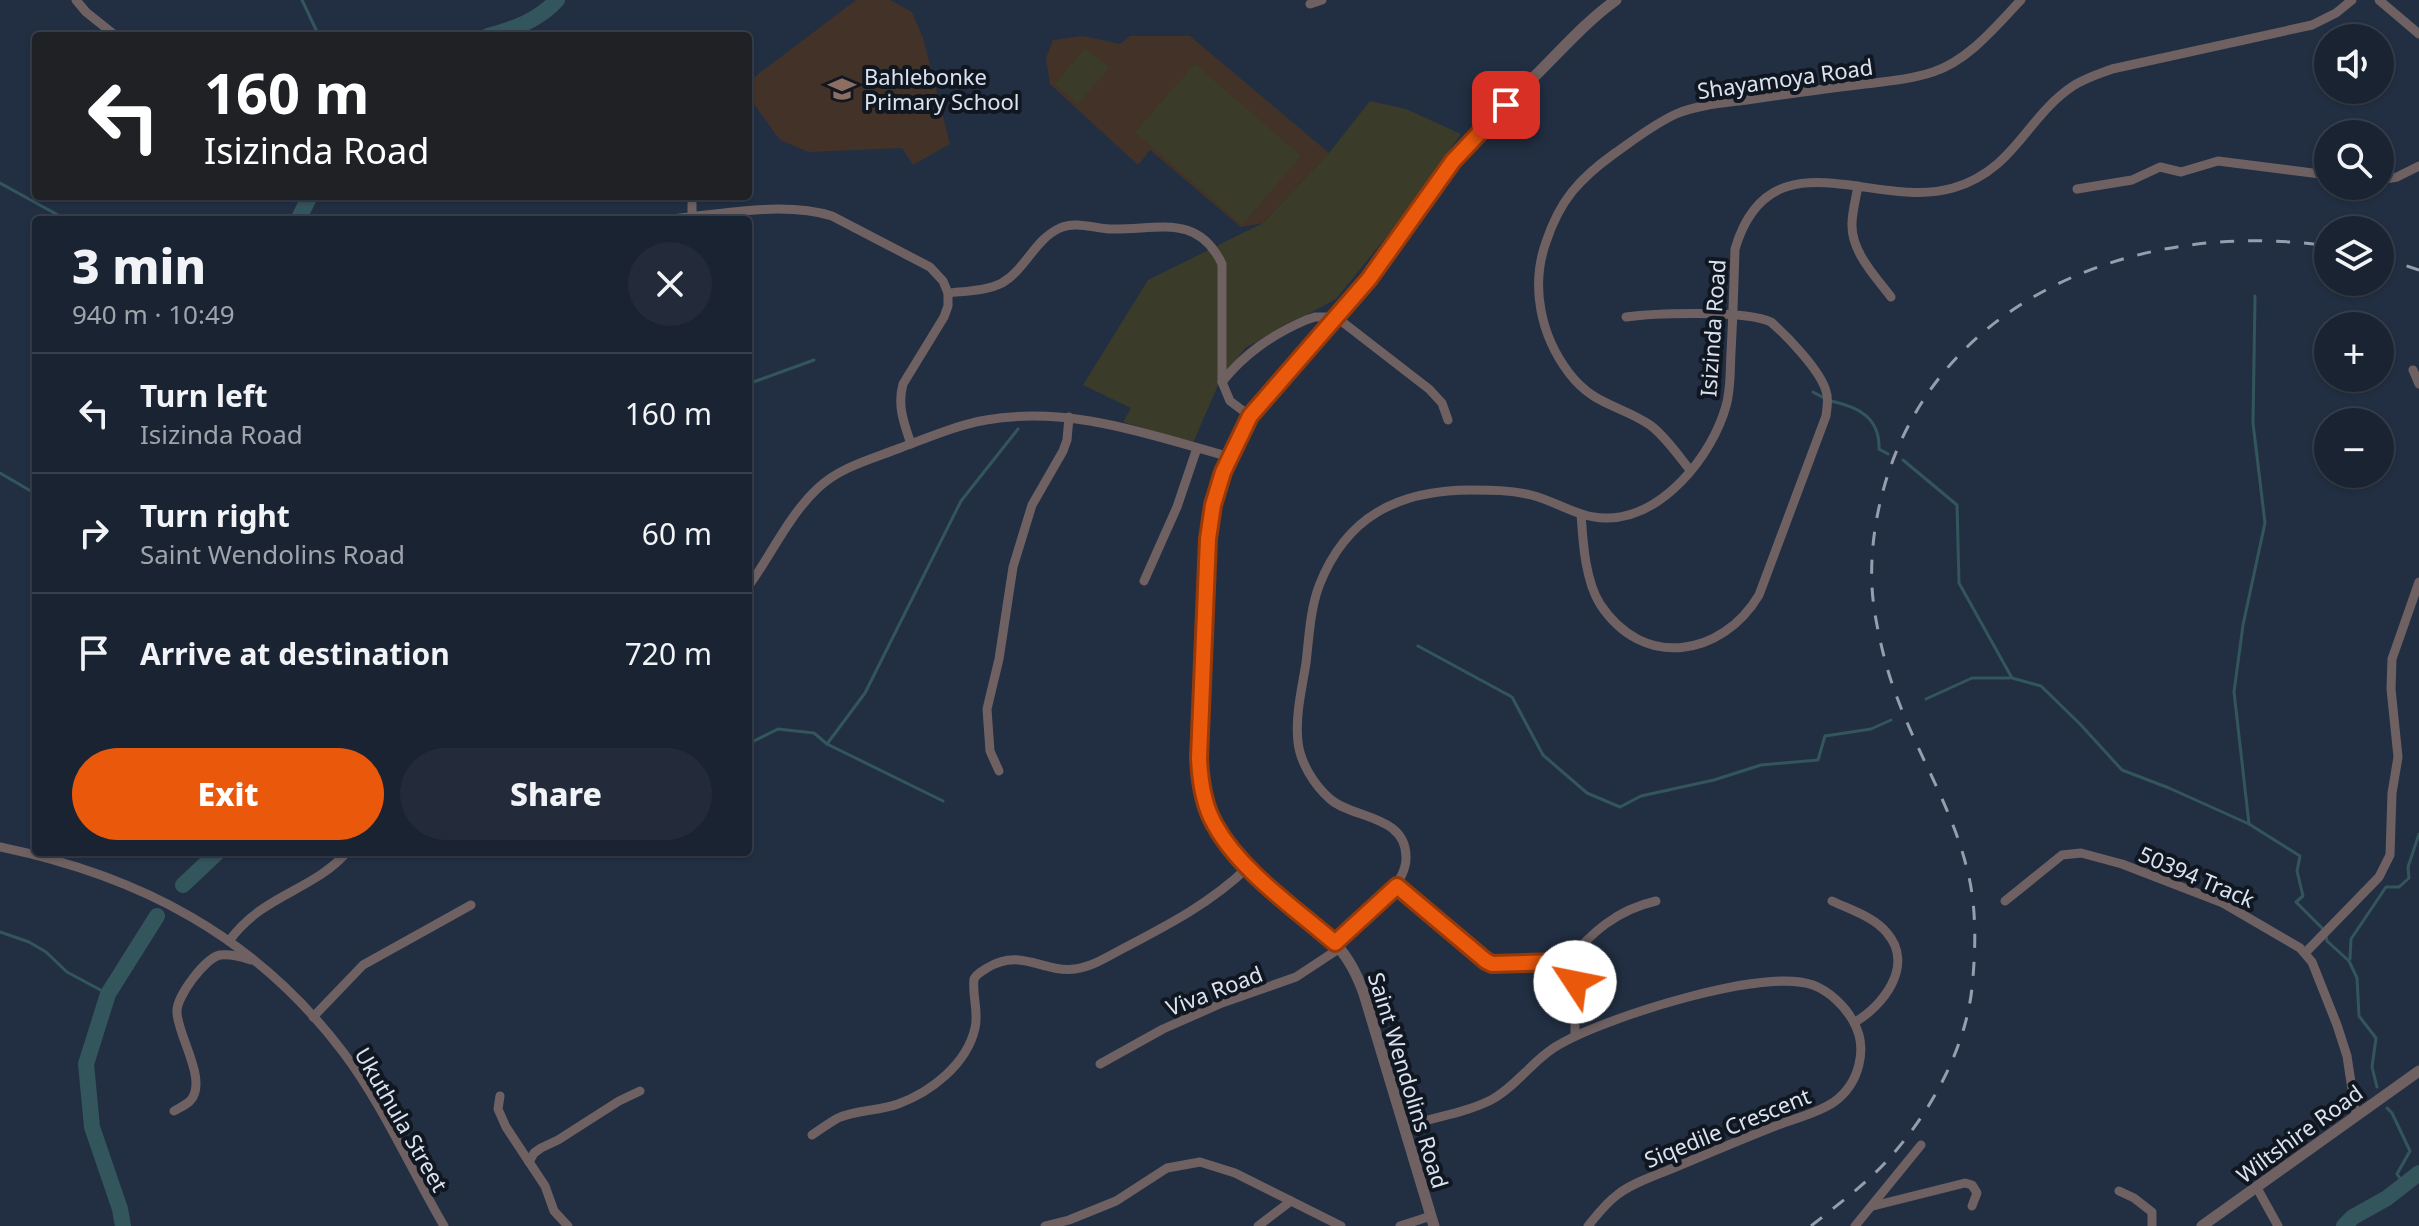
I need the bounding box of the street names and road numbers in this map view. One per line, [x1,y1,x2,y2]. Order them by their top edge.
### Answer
street label: Shayamoya Road [1695,51,1875,105]
street label: Isizinda Road [1692,258,1732,398]
street label: 50394 Track [2134,838,2260,914]
street label: Viva Road [1161,958,1267,1022]
street label: Saint Wendolins Road [1362,968,1456,1192]
street label: Ukuthula Street [349,1041,455,1197]
street label: Wiltshire Road [2230,1077,2368,1189]
street label: Siqedile Crescent [1639,1080,1815,1174]

